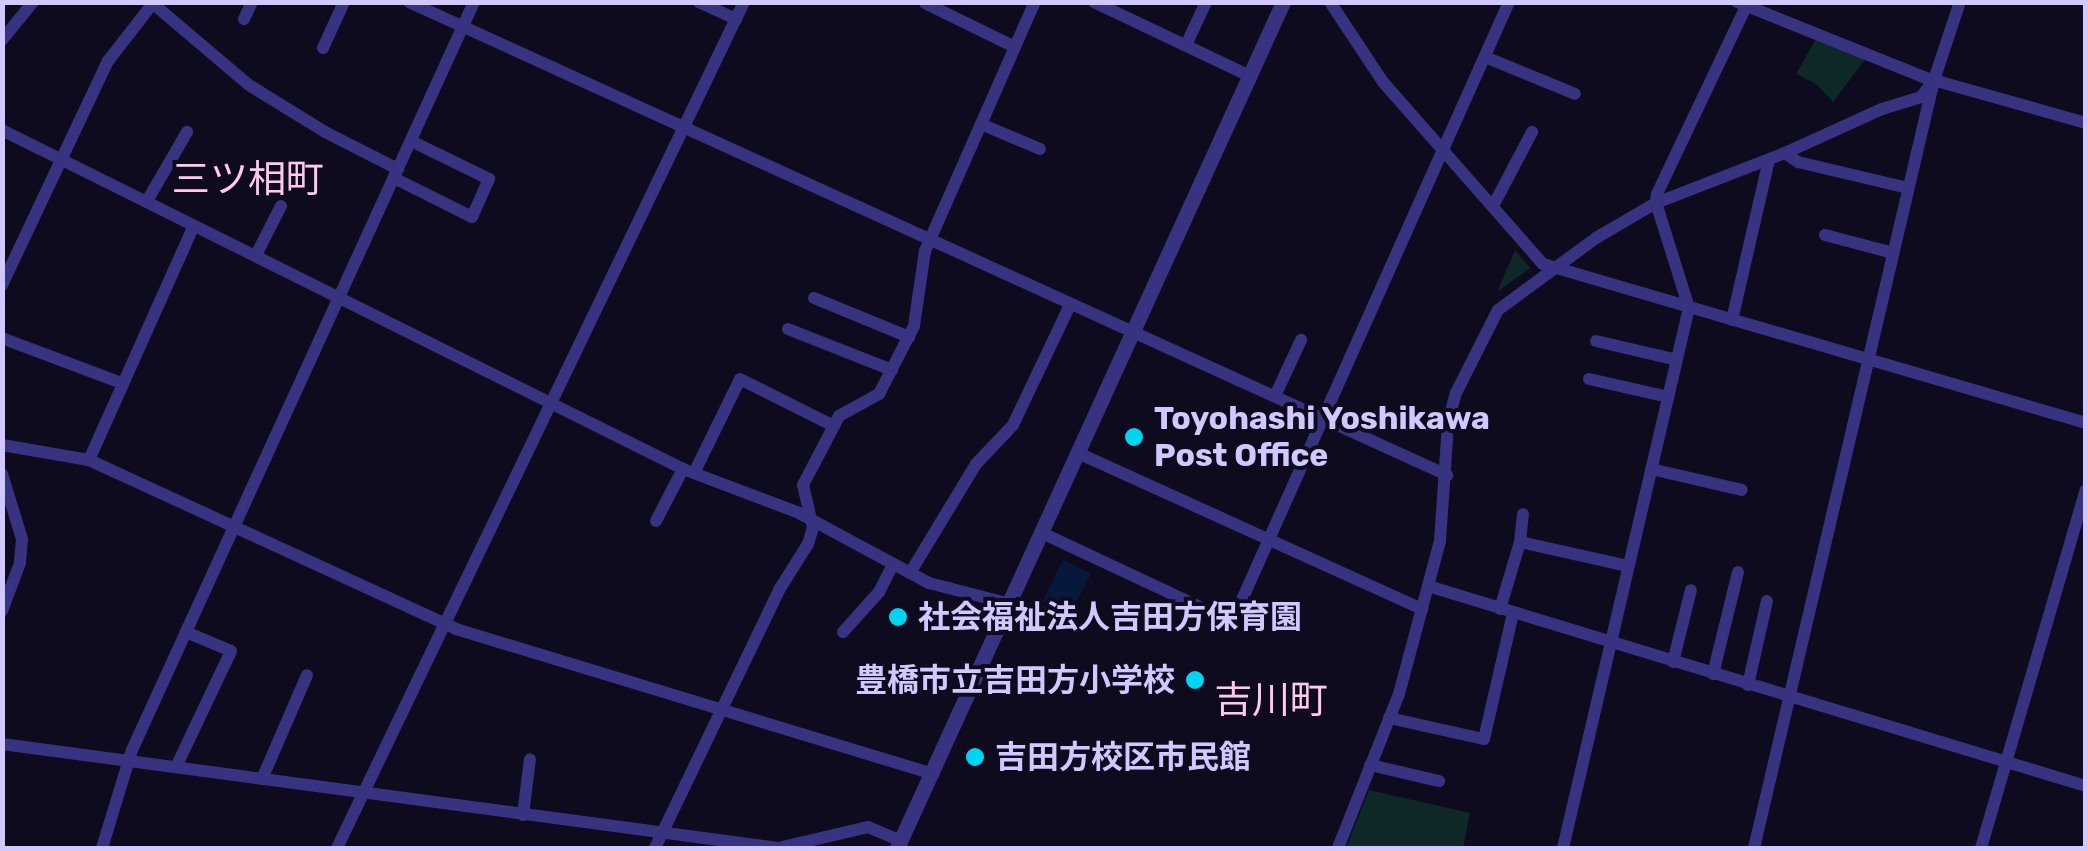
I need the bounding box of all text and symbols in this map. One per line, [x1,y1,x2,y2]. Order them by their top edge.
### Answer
district label: 三ツ相町 [172,157,324,203]
place label: Toyohashi Yoshikawa Post Office [1154,400,1491,475]
marker: Toyohashi Yoshikawa Post Office [1123,426,1145,448]
place label: 社会福祉法人吉田方保育園 [918,598,1302,636]
marker: 社会福祉法人吉田方保育園 [887,606,909,628]
place label: 豊橋市立吉田方小学校 [855,661,1175,699]
marker: 豊橋市立吉田方小学校 [1184,669,1206,691]
district label: 吉川町 [1214,678,1328,724]
place label: 吉田方校区市民館 [995,738,1251,776]
marker: 吉田方校区市民館 [964,746,986,768]

